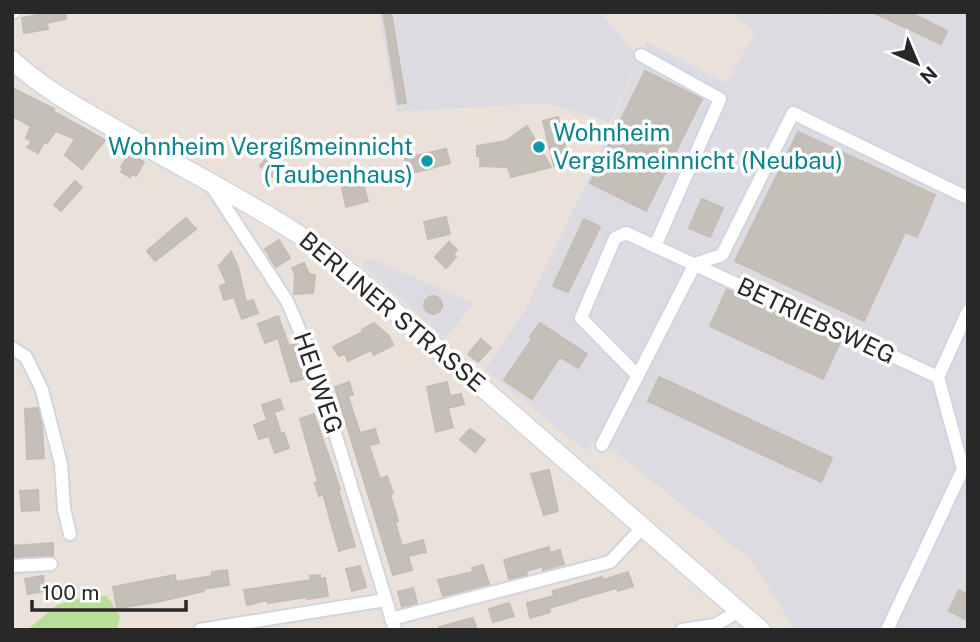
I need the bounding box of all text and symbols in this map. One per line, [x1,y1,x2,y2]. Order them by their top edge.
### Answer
north arrow [882,28,952,98]
text: N [916,62,942,88]
place label: Wohnheim Vergißmeinnicht (Neubau) [553,118,843,174]
place label: Wohnheim Vergißmeinnicht (Taubenhaus) [108,132,413,188]
marker: Wohnheim Vergißmeinnicht (Neubau) [531,139,547,155]
marker: Wohnheim Vergißmeinnicht (Taubenhaus) [419,153,435,169]
street label: BERLINER STRASSE [294,225,491,397]
street label: BETRIEBSWEG [733,271,900,369]
street label: HEUWEG [289,328,349,437]
scale bar [32,568,186,612]
text: 100 m [42,580,99,605]

